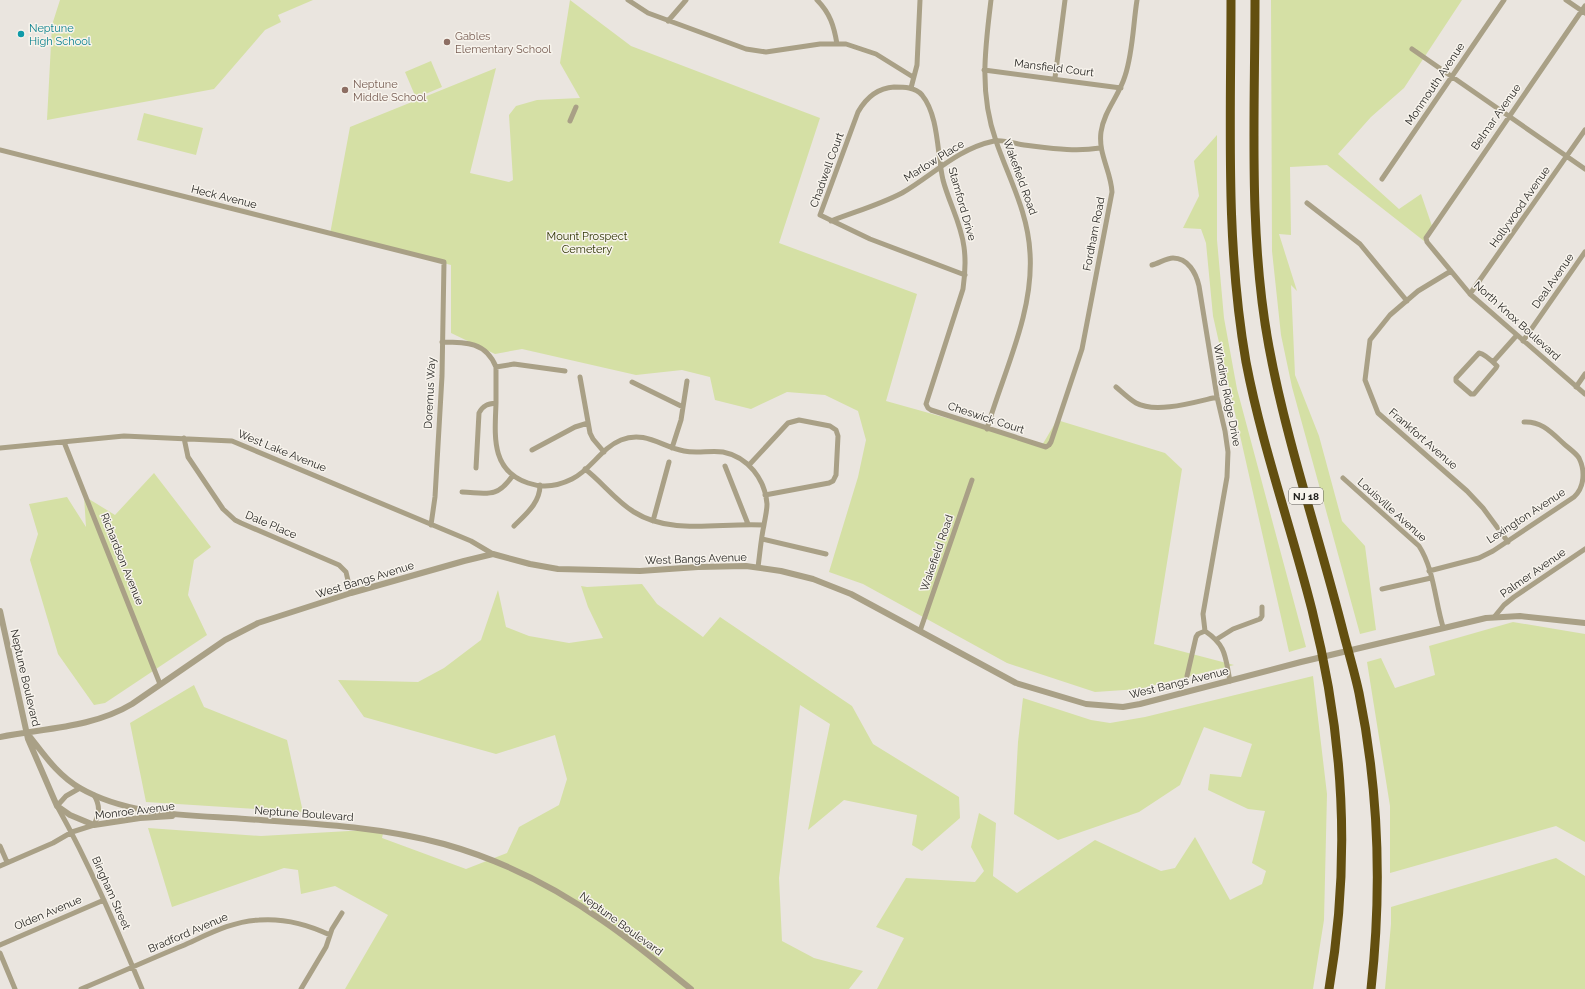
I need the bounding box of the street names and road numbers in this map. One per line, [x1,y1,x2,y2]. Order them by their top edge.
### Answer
street label: Monmouth Avenue [1403,40,1468,128]
street label: Mansfield Court [1013,57,1095,79]
street label: Belmar Avenue [1468,81,1524,152]
street label: Chadwell Court [807,131,847,209]
street label: Marlow Place [902,137,967,185]
street label: Wakefield Road [1000,137,1040,217]
street label: Hollywood Avenue [1487,163,1553,250]
street label: Stamford Drive [945,166,979,243]
street label: Heck Avenue [190,183,259,212]
street label: Fordham Road [1080,196,1108,272]
street label: Deal Avenue [1529,251,1577,311]
street label: North Knox Boulevard [1471,279,1563,363]
street label: Winding Ridge Drive [1211,343,1243,448]
street label: Doremus Way [422,357,438,429]
street label: Cheswick Court [946,399,1026,437]
street label: Frankfort Avenue [1386,406,1460,473]
street label: West Lake Avenue [236,427,329,475]
street label: Louisville Avenue [1355,475,1430,545]
street label: Lexington Avenue [1484,485,1568,546]
road number: NJ 18 [1289,488,1323,504]
street label: Dale Place [243,508,299,542]
street label: Richardson Avenue [98,511,147,607]
street label: Wakefield Road [918,513,956,593]
street label: Palmer Avenue [1498,545,1569,600]
street label: West Bangs Avenue [645,551,748,567]
street label: West Bangs Avenue [314,559,416,601]
street label: Neptune Boulevard [7,628,43,728]
street label: West Bangs Avenue [1128,664,1231,702]
street label: Monroe Avenue [94,800,176,822]
street label: Neptune Boulevard [254,804,354,824]
street label: Bingham Street [89,854,133,932]
street label: Neptune Boulevard [577,890,665,959]
street label: Olden Avenue [12,893,84,933]
street label: Bradford Avenue [146,910,230,956]

